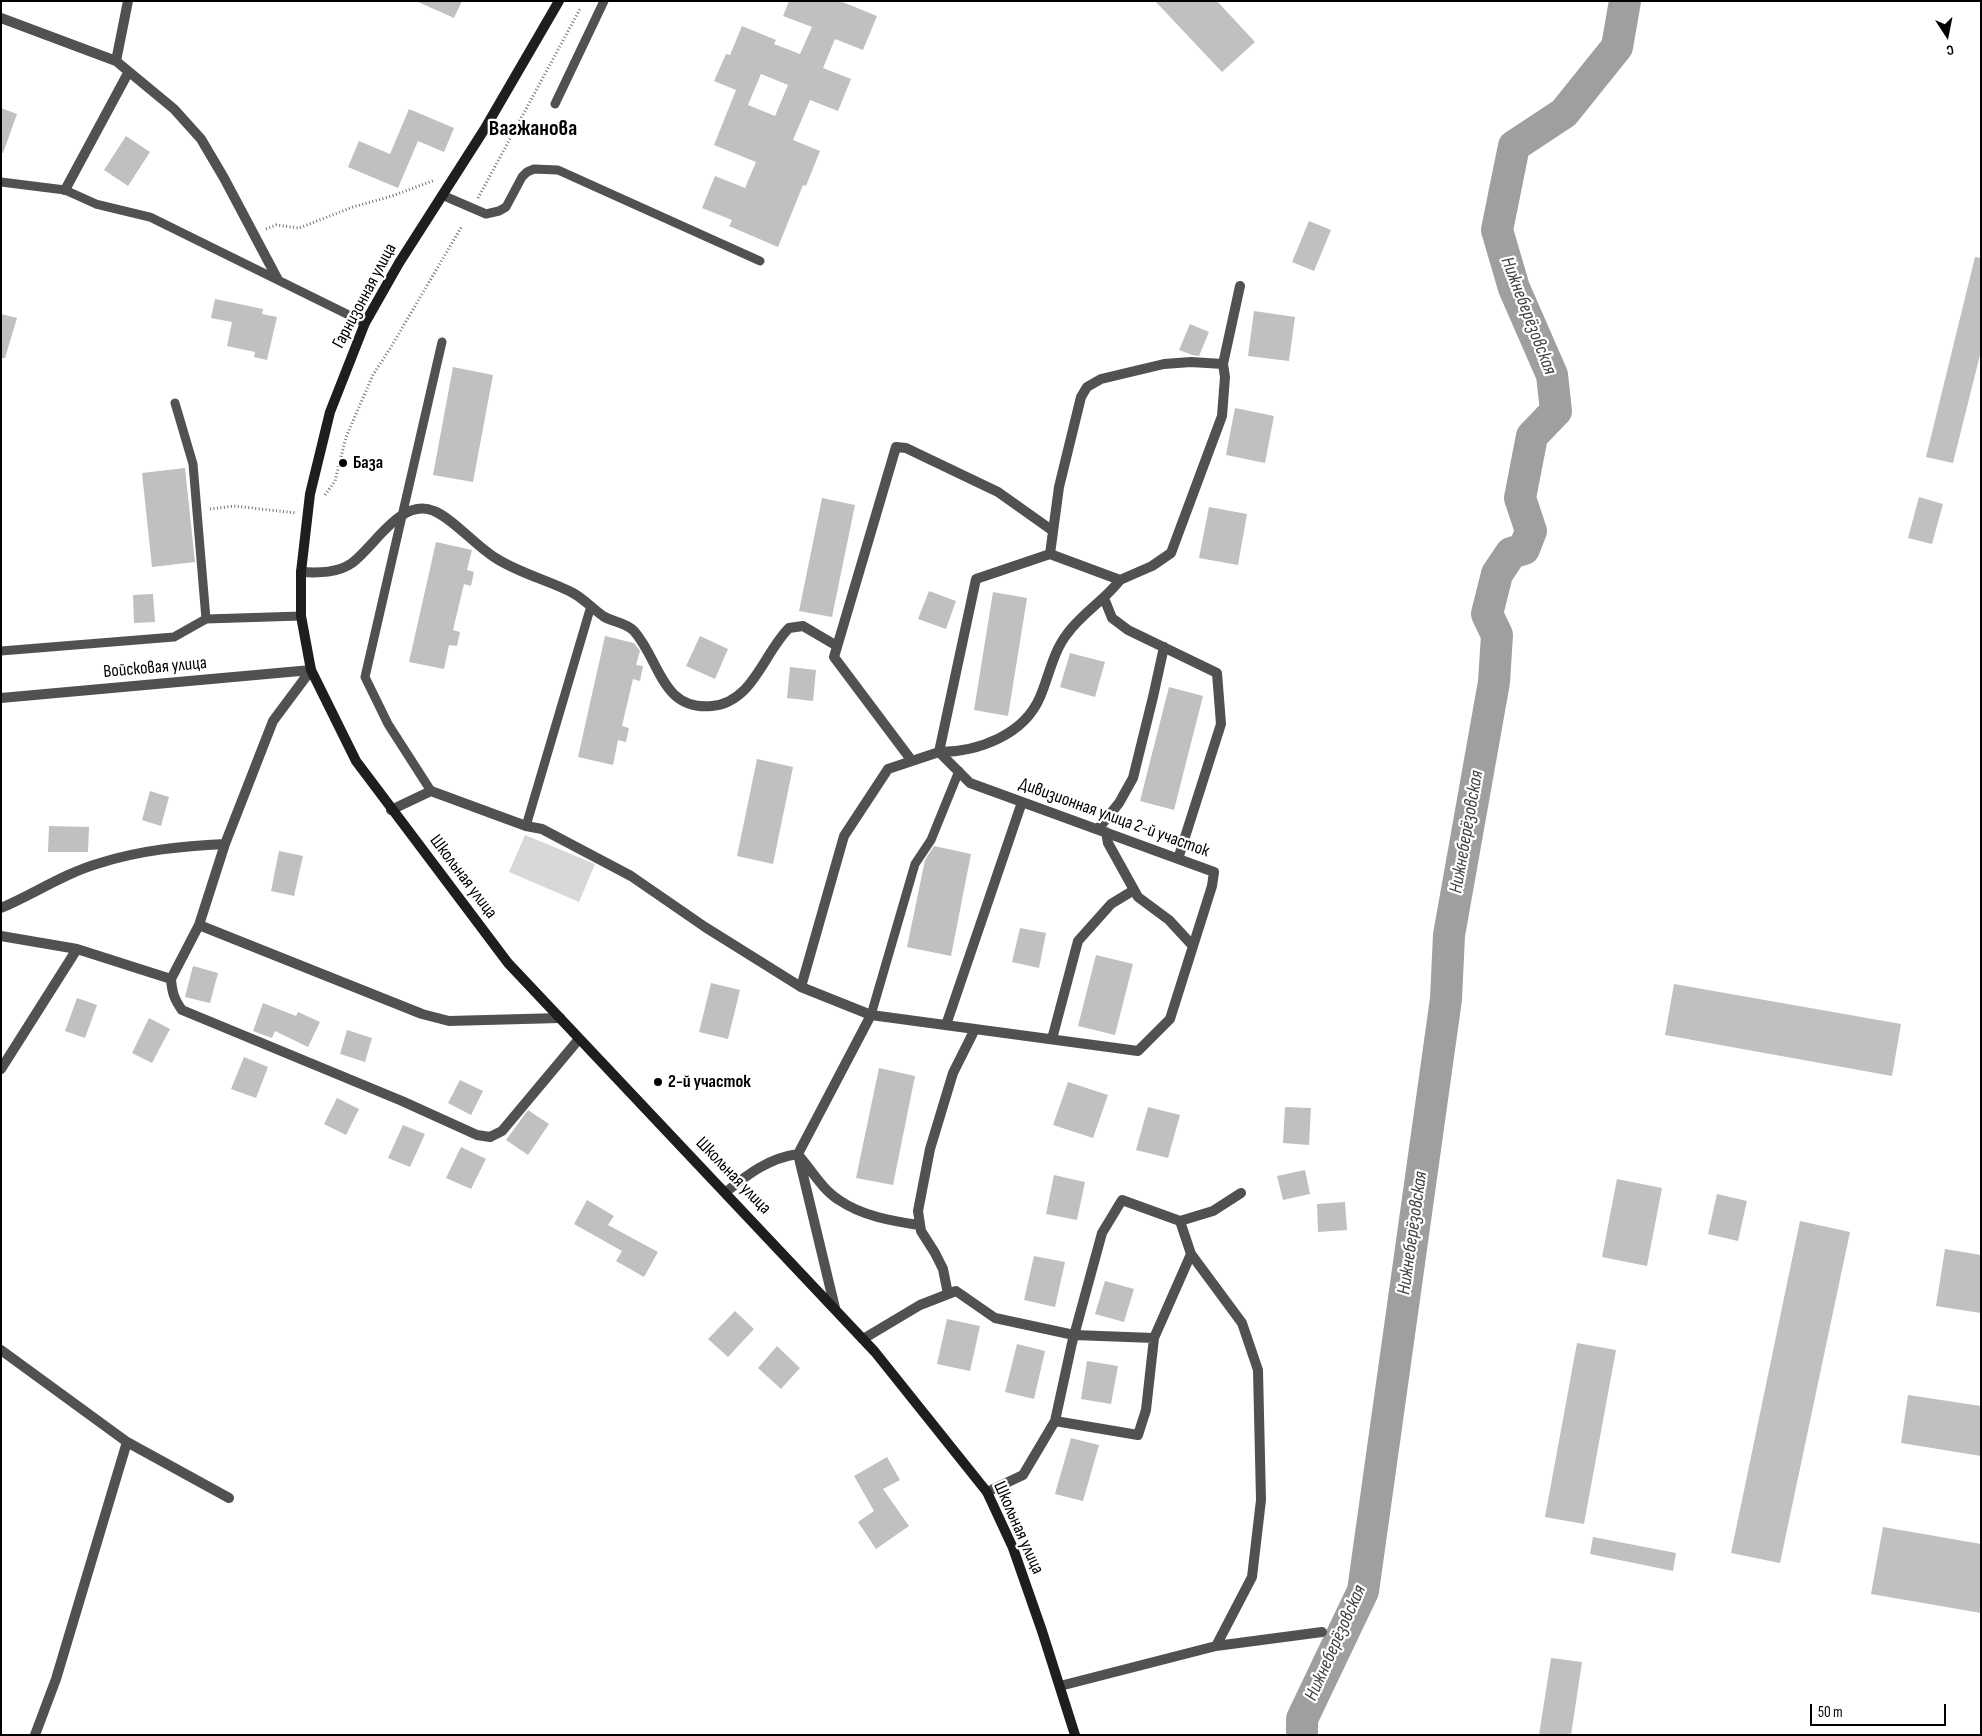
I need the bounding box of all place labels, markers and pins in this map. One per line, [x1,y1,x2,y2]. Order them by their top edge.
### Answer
place label: База [353,452,383,474]
marker: База [337,457,349,469]
place label: 2-й участок [668,1071,751,1093]
marker: 2-й участок [652,1076,664,1088]

